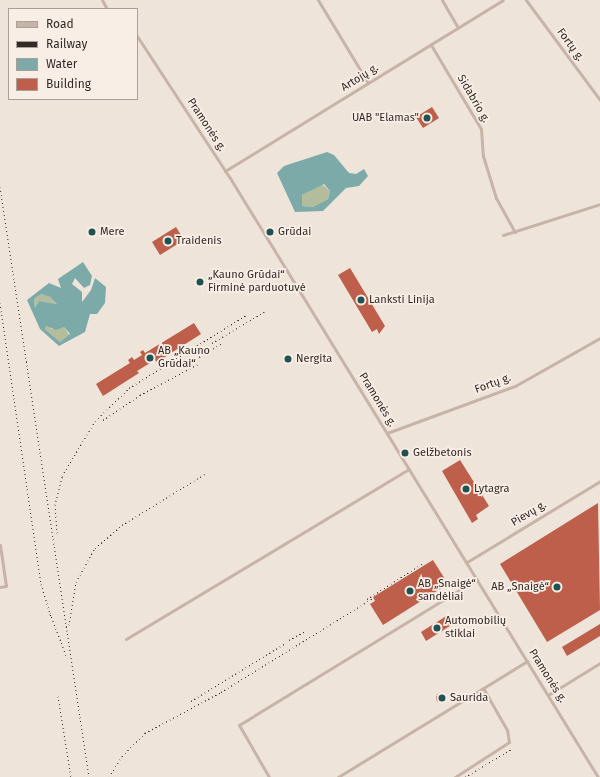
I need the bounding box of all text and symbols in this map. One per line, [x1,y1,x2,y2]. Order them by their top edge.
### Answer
legend [8,8,138,100]
text: Road [46,17,74,31]
street label: Fortų g. [554,26,586,64]
text: Railway [46,37,87,51]
text: Water [46,57,77,71]
street label: Artojų g. [339,61,381,95]
street label: Sidabrio g. [454,73,492,125]
text: Building [46,77,91,91]
street label: Pramonės g. [184,96,228,154]
place label: UAB "Elamas" [352,111,419,125]
marker: UAB "Elamas" [422,113,432,123]
place label: Mere [100,225,124,239]
place label: Grūdai [278,225,311,239]
marker: Mere [87,227,97,237]
marker: Grūdai [265,227,275,237]
place label: Traidenis [176,234,222,248]
marker: Traidenis [163,236,173,246]
place label: „Kauno Grūdai“ Firminė parduotuvė [208,269,306,295]
marker: „Kauno Grūdai“ Firminė parduotuvė [195,277,205,287]
place label: Lanksti Linija [369,293,435,307]
marker: Lanksti Linija [356,295,366,305]
place label: AB „Kauno Grūdai“ [158,345,210,371]
place label: Nergita [296,352,332,366]
marker: AB „Kauno Grūdai“ [145,353,155,363]
marker: Nergita [283,354,293,364]
street label: Pramonės g. [356,371,398,429]
street label: Fortų g. [473,371,513,397]
place label: Gelžbetonis [413,446,472,460]
marker: Gelžbetonis [400,448,410,458]
place label: Lytagra [474,482,509,496]
marker: Lytagra [461,484,471,494]
street label: Pievų g. [509,498,549,530]
place label: AB „Snaigė“ sandėliai [418,578,476,604]
place label: AB „Snaigė“ [491,580,549,594]
marker: AB „Snaigė“ [552,582,562,592]
marker: AB „Snaigė“ sandėliai [405,586,415,596]
place label: Automobilių stiklai [445,615,506,641]
marker: Automobilių stiklai [432,623,442,633]
street label: Pramonės g. [525,647,569,705]
place label: Saurida [450,691,488,705]
marker: Saurida [437,693,447,703]

